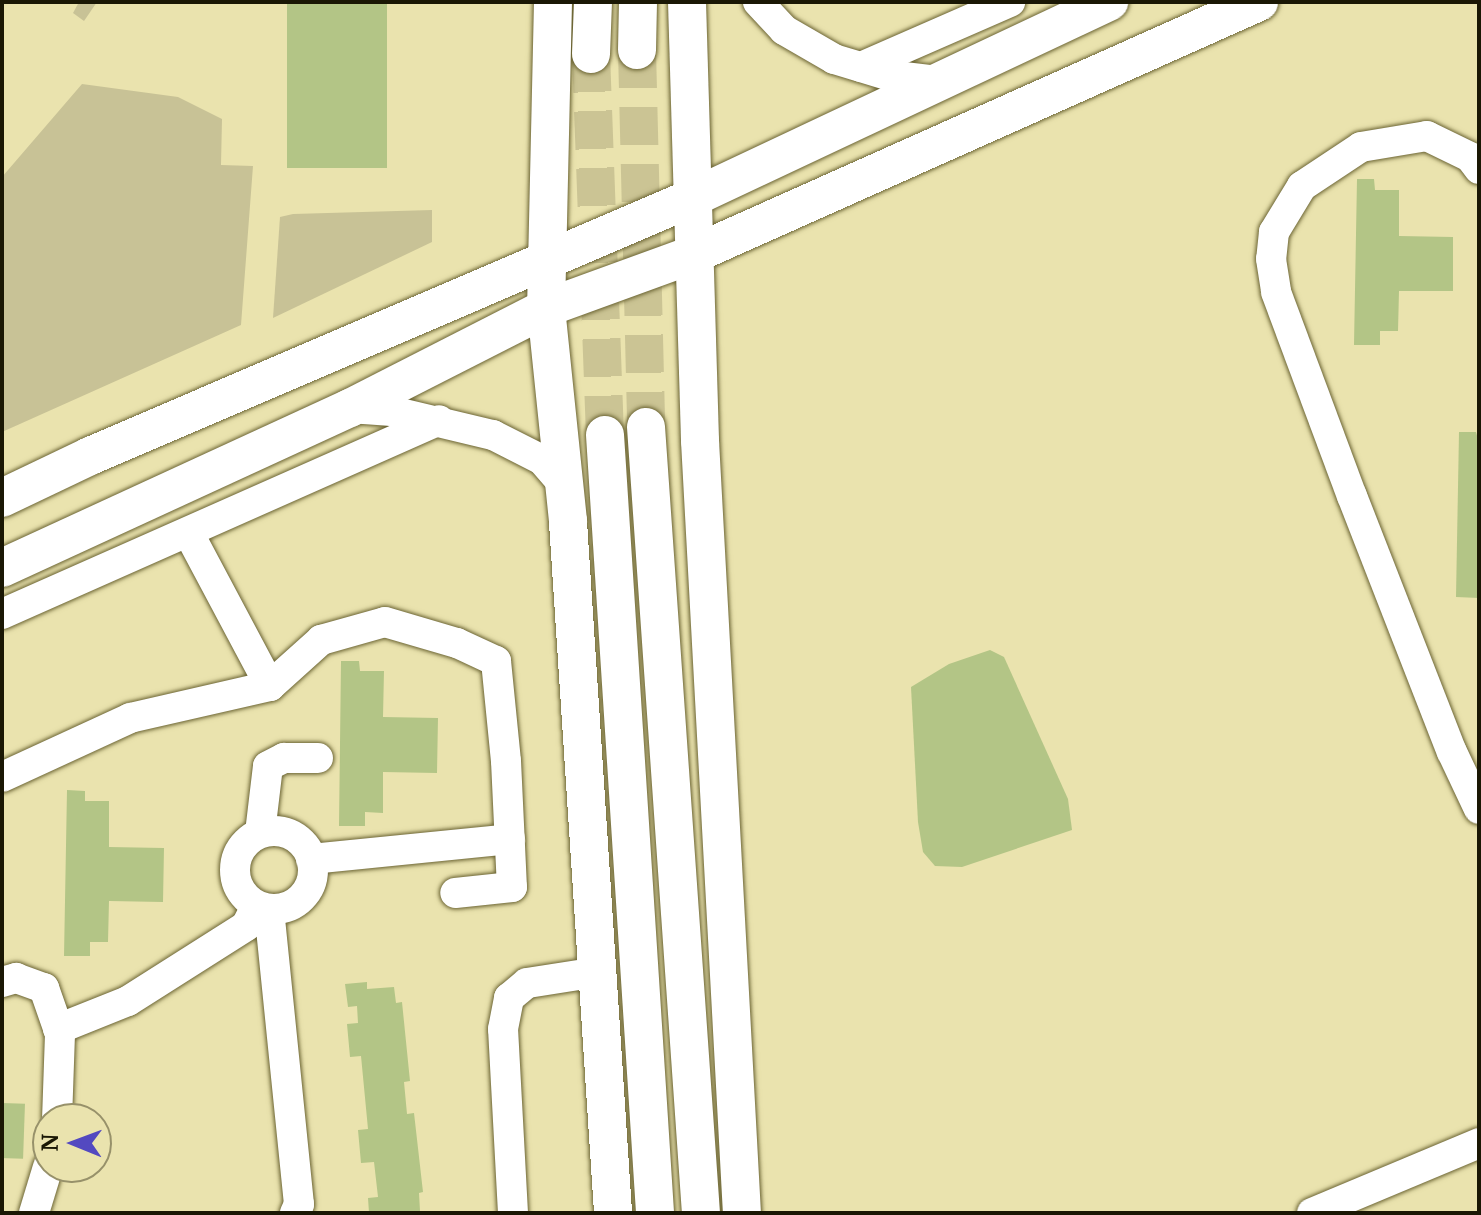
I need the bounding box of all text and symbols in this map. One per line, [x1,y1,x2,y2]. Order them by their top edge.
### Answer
north arrow [32,1103,112,1183]
text: N [36,1134,64,1152]

